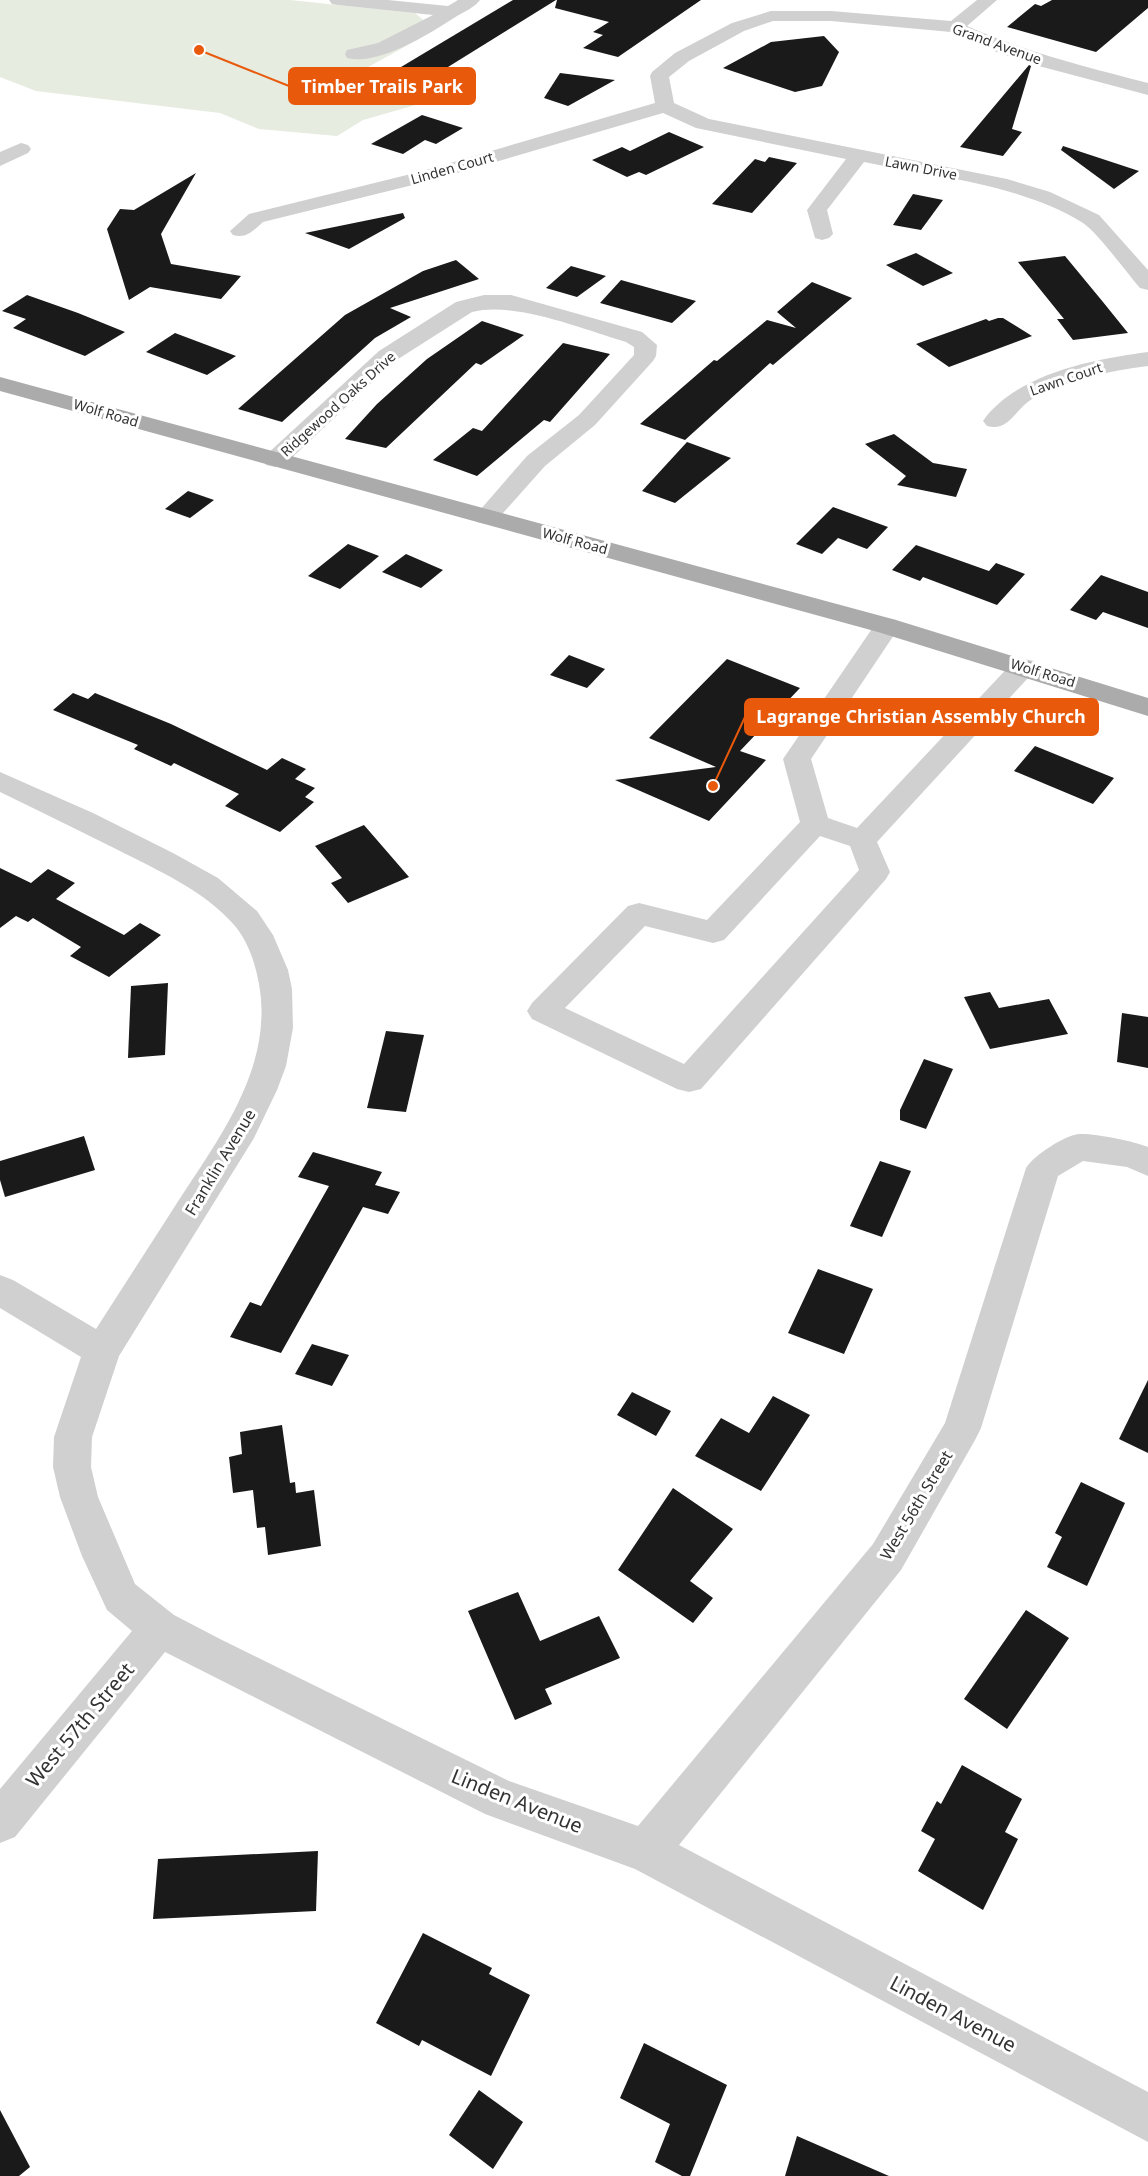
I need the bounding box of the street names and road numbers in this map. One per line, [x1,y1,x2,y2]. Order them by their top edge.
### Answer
street label: Grand Avenue [950,19,1044,68]
street label: Linden Court [408,147,495,188]
street label: Lawn Drive [883,151,959,184]
street label: Ridgewood Oaks Drive [276,347,399,460]
street label: Lawn Court [1027,357,1105,400]
street label: Wolf Road [71,394,141,431]
street label: Wolf Road [540,523,610,558]
street label: Wolf Road [1008,654,1078,691]
street label: Franklin Avenue [180,1105,260,1219]
street label: West 56th Street [875,1446,957,1564]
street label: West 57th Street [19,1657,140,1793]
street label: Linden Avenue [448,1762,587,1839]
street label: Linden Avenue [885,1969,1021,2058]

